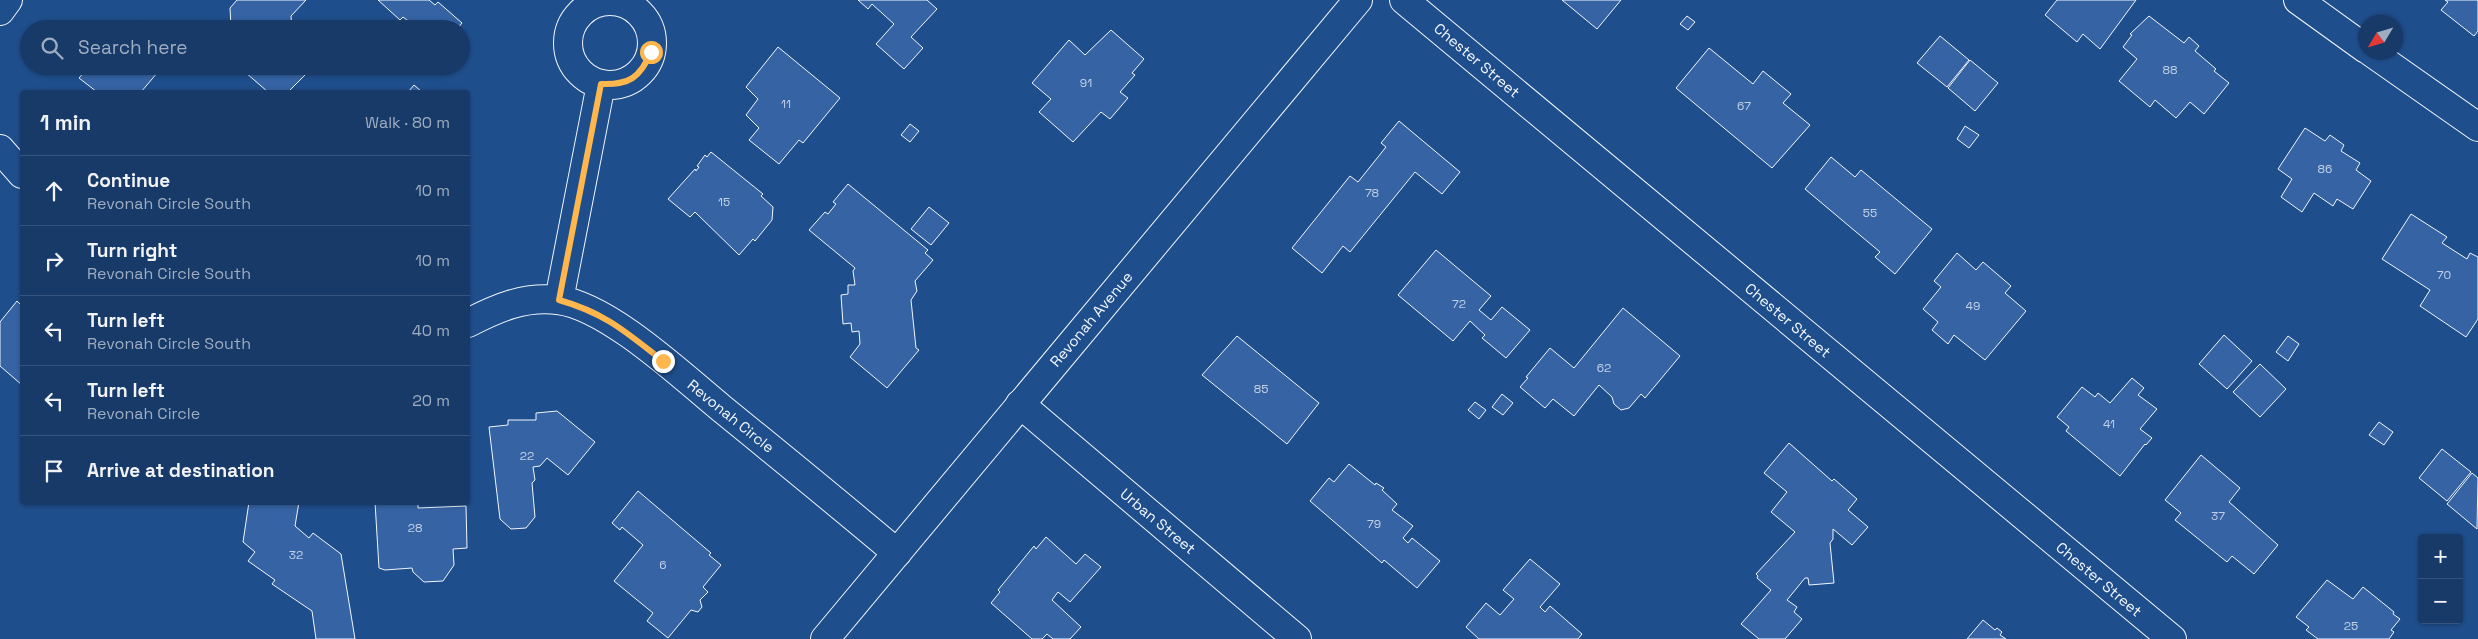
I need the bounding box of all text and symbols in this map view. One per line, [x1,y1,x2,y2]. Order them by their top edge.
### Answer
north arrow [2358,15,2403,60]
street label: Chester Street [1430,19,1524,102]
search box [20,20,470,75]
icon: search [38,34,66,62]
text: Search here [78,35,188,60]
route start [640,41,663,64]
house number: 88 [2163,62,2177,78]
house number: 91 [1080,75,1092,91]
house number: 11 [781,96,791,112]
house number: 67 [1737,98,1751,114]
text: 1 min [40,109,91,136]
text: Walk · 80 m [365,112,450,133]
house number: 86 [2318,161,2332,177]
text: Continue [87,168,170,193]
icon: ahead [40,177,68,205]
text: 10 m [415,180,450,201]
house number: 78 [1365,185,1379,201]
text: Revonah Circle South [87,193,251,214]
house number: 15 [718,194,730,210]
house number: 55 [1863,205,1877,221]
text: Turn right [87,238,177,263]
icon: right [40,247,68,275]
text: 10 m [415,250,450,271]
text: Revonah Circle South [87,263,251,284]
street label: Revonah Avenue [1046,267,1137,371]
house number: 70 [2437,267,2451,283]
street label: Chester Street [1741,279,1835,362]
house number: 72 [1452,296,1466,312]
house number: 49 [1966,298,1980,314]
text: Turn left [87,308,165,333]
icon: left [40,317,68,345]
text: 40 m [412,320,450,341]
text: Revonah Circle South [87,333,251,354]
route end [652,350,675,373]
house number: 62 [1597,360,1611,376]
street label: Revonah Circle [684,375,778,457]
text: Turn left [87,378,165,403]
house number: 85 [1254,381,1268,397]
icon: left [40,387,68,415]
text: 20 m [412,390,450,411]
text: Revonah Circle [87,403,200,424]
house number: 41 [2103,416,2115,432]
house number: 22 [520,448,534,464]
icon: arrive [40,457,68,485]
text: Arrive at destination [87,458,275,483]
street label: Urban Street [1116,484,1200,558]
house number: 37 [2211,508,2225,524]
house number: 79 [1367,516,1381,532]
house number: 28 [408,520,422,536]
map controls [2418,534,2463,624]
button: + [2418,534,2463,579]
street label: Chester Street [2052,538,2146,621]
house number: 32 [289,547,303,563]
house number: 6 [659,557,667,573]
button: − [2418,579,2463,624]
house number: 25 [2344,618,2358,634]

